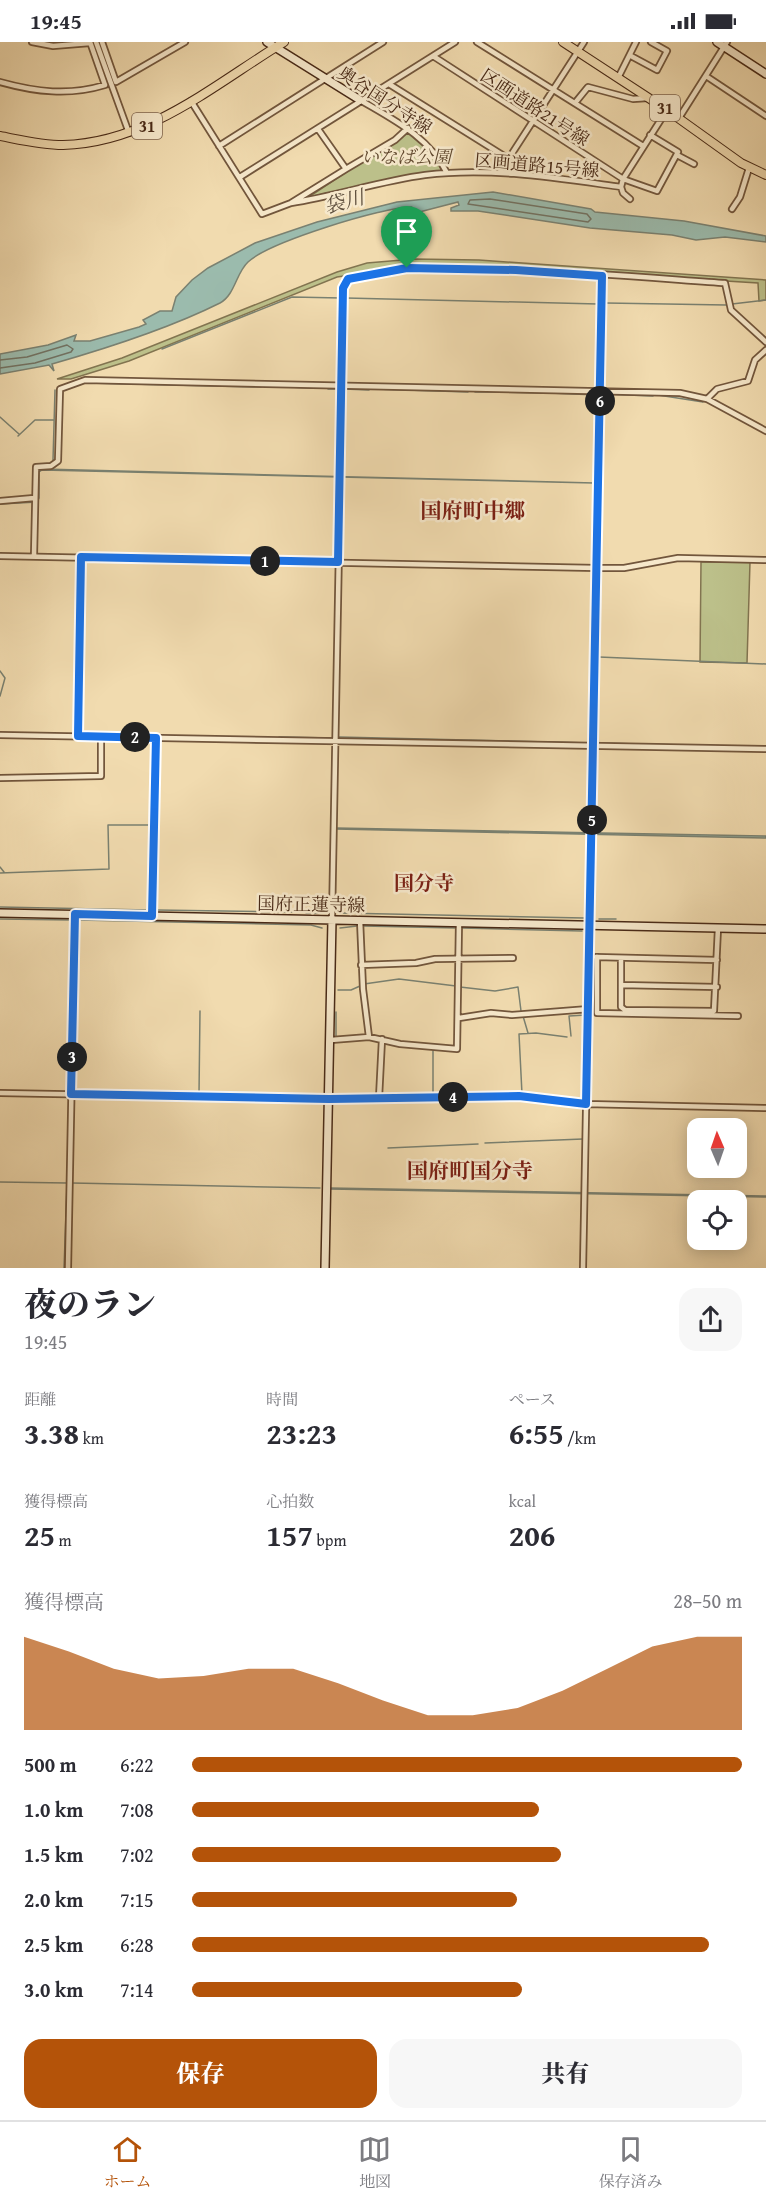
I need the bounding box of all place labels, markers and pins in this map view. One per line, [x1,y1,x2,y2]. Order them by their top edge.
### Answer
pin [381,206,432,268]
pin: 6 [585,386,615,416]
pin: 1 [250,546,280,576]
pin: 2 [120,722,150,752]
pin: 5 [577,805,607,835]
pin: 3 [57,1042,87,1072]
pin: 4 [438,1082,468,1112]

